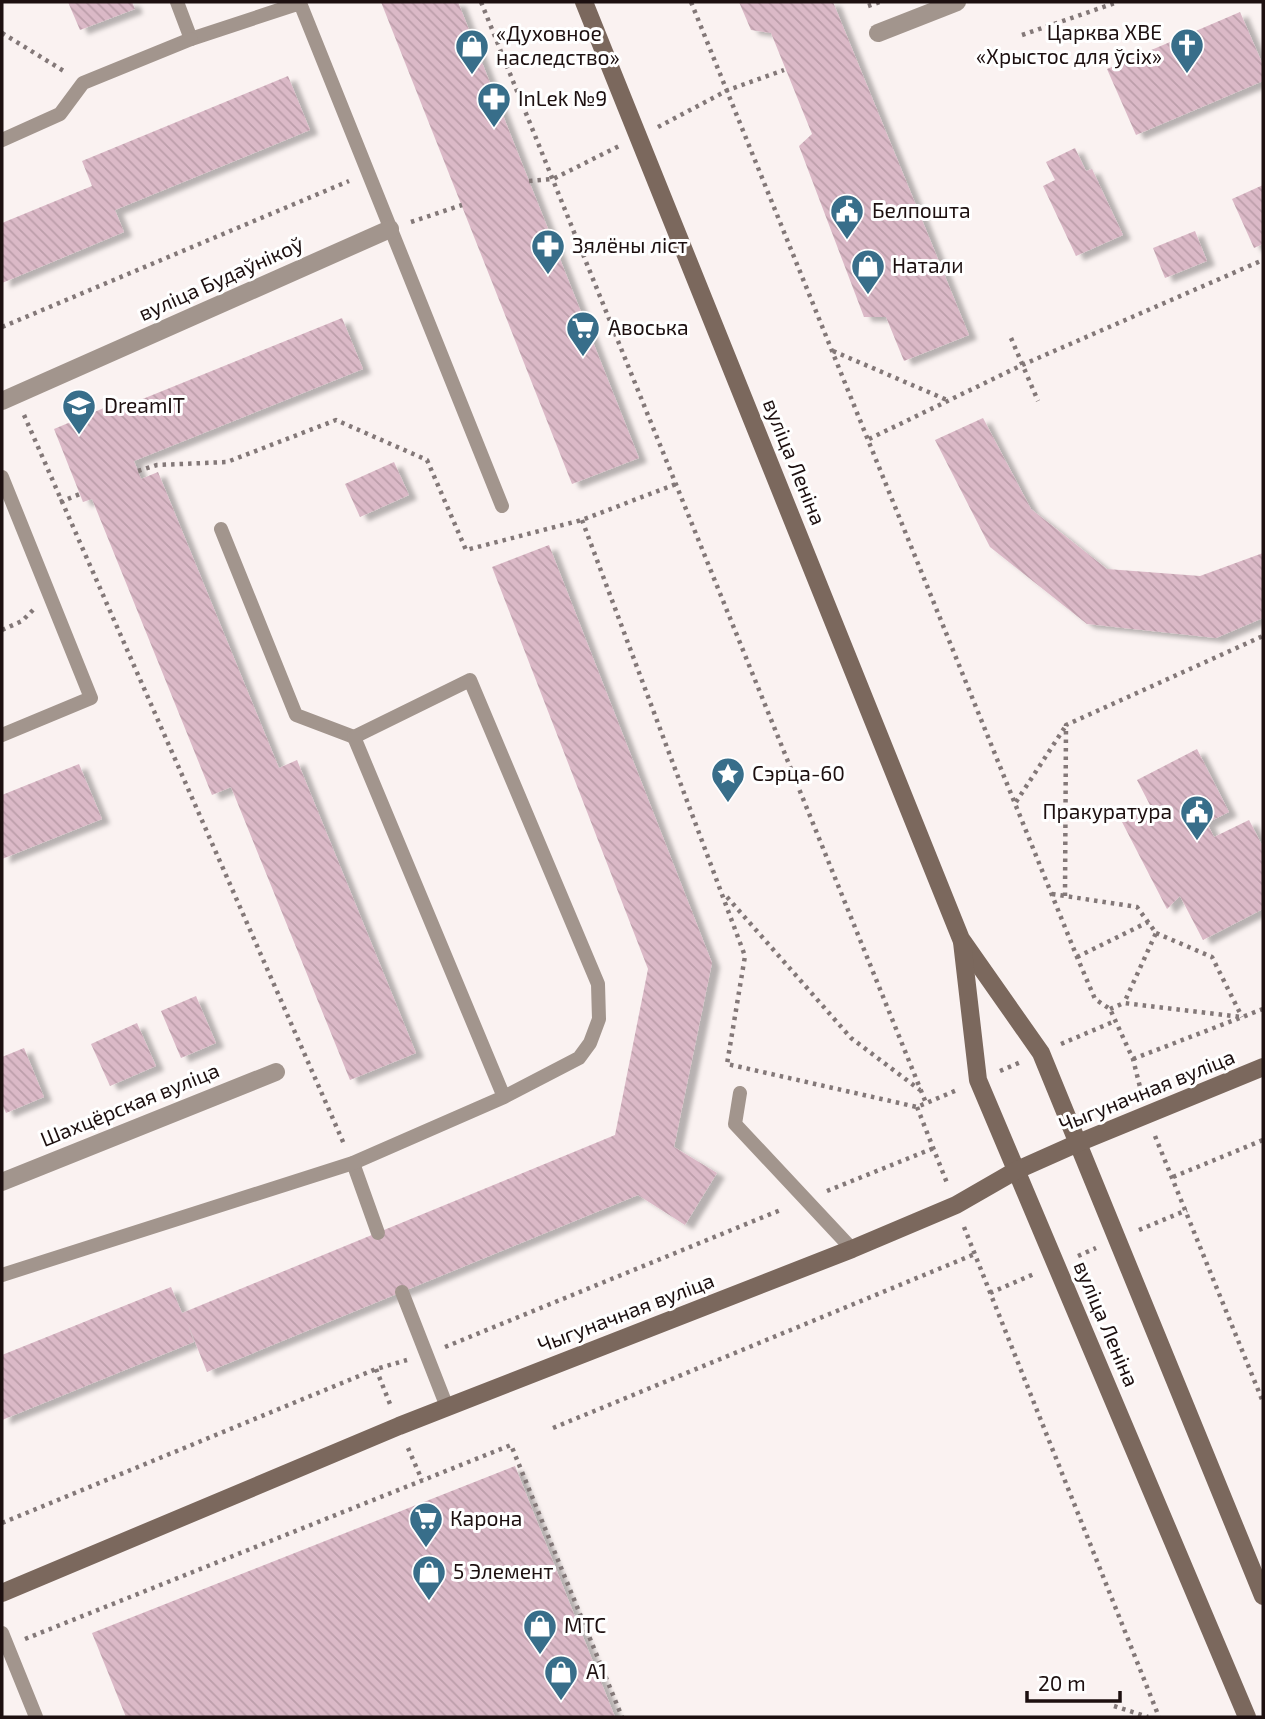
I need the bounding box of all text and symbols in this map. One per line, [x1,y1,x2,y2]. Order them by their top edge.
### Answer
place label: Царква ХВЕ «Хрыстос для ўсіх» [976,19,1162,69]
place label: «Духовное наследство» [496,20,620,69]
church icon: Царква ХВЕ «Хрыстос для ўсіх» [1168,26,1206,75]
shop icon: «Духовное наследство» [453,27,491,76]
pharmacy icon: InLek №9 [475,80,513,129]
place label: InLek №9 [518,85,607,110]
public building icon: Белпошта [828,192,866,241]
place label: Белпошта [872,197,971,222]
pharmacy icon: Зялёны ліст [529,227,567,276]
street label: вуліца Будаўнікоў [134,230,307,326]
place label: Зялёны ліст [572,232,688,257]
shop icon: Натали [849,247,887,296]
place label: Натали [892,252,964,277]
supermarket icon: Авоська [564,309,602,358]
place label: Авоська [608,314,689,339]
school or university icon: DreamIT [60,387,98,436]
place label: DreamIT [104,392,185,417]
street label: вуліца Леніна [758,395,832,529]
place icon: Сэрца-60 [709,755,747,804]
place label: Сэрца-60 [752,760,845,785]
public building icon: Пракуратура [1178,793,1216,842]
place label: Пракуратура [1043,798,1172,824]
street label: Чыгуначная вуліца [1055,1043,1238,1137]
street label: Шахцёрская вуліца [36,1056,223,1152]
street label: вуліца Леніна [1069,1257,1145,1390]
street label: Чыгуначная вуліца [534,1266,718,1358]
supermarket icon: Карона [407,1500,445,1549]
place label: Карона [450,1505,522,1530]
shop icon: 5 Элемент [410,1553,448,1602]
place label: 5 Элемент [453,1558,554,1583]
shop icon: МТС [521,1607,559,1656]
place label: МТС [564,1612,606,1637]
shop icon: A1 [542,1653,580,1702]
place label: A1 [586,1658,607,1683]
scale bar [1027,1660,1120,1704]
text: 20 m [1038,1670,1086,1695]

